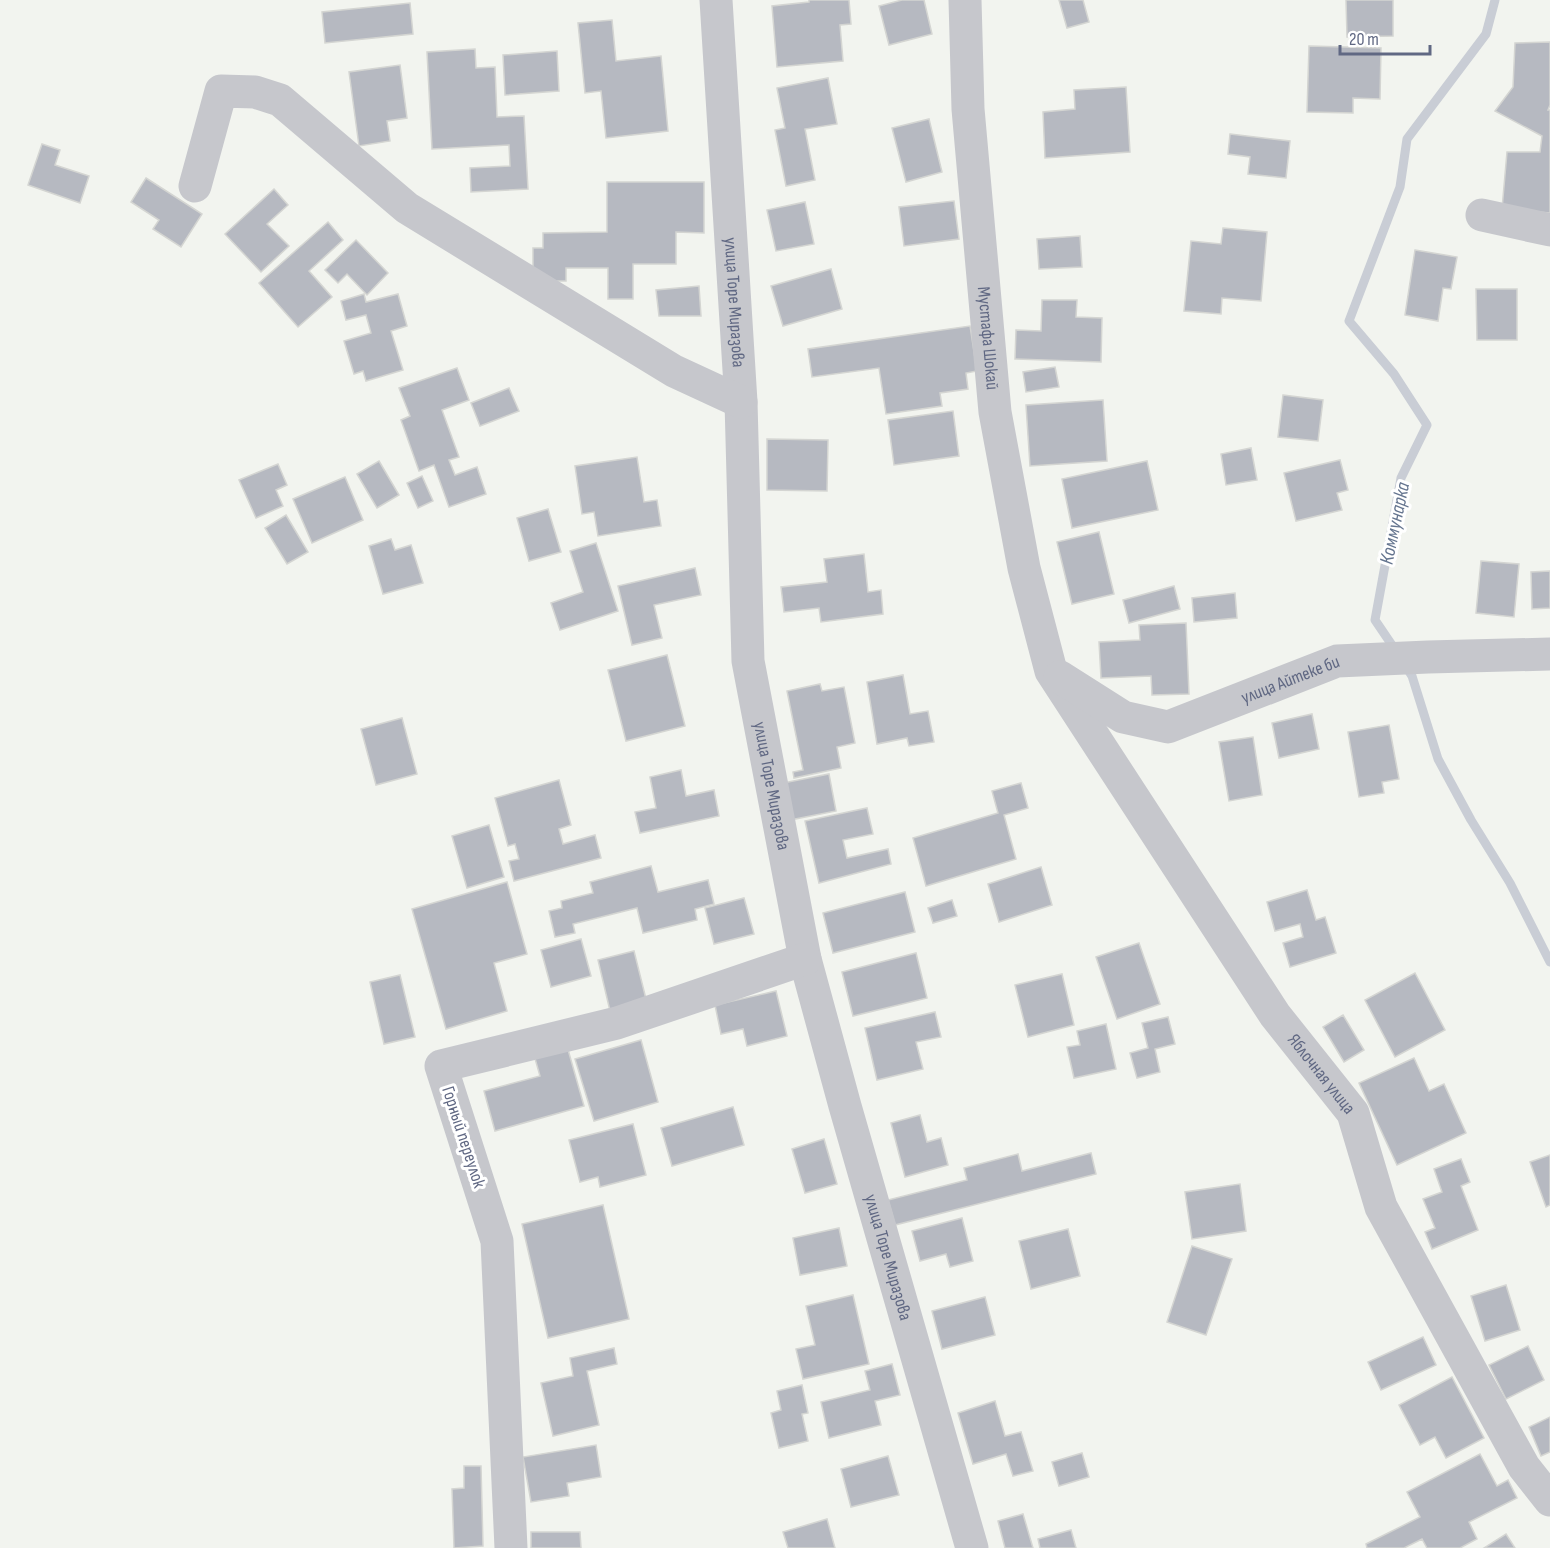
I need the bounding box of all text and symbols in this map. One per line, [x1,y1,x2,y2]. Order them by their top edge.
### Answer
scale bar [1340,18,1430,56]
text: 20 m [1349,29,1379,50]
street label: улица Торе Миразова [720,237,749,368]
street label: Мустафа Шокай [973,286,1003,391]
water label: Коммунарка [1375,480,1415,566]
street label: улица Айтеке би [1238,651,1343,708]
street label: улица Торе Миразова [749,720,794,852]
street label: Яблочная улица [1283,1030,1360,1118]
street label: Горный переулок [437,1084,490,1191]
street label: улица Торе Миразова [860,1192,916,1323]

